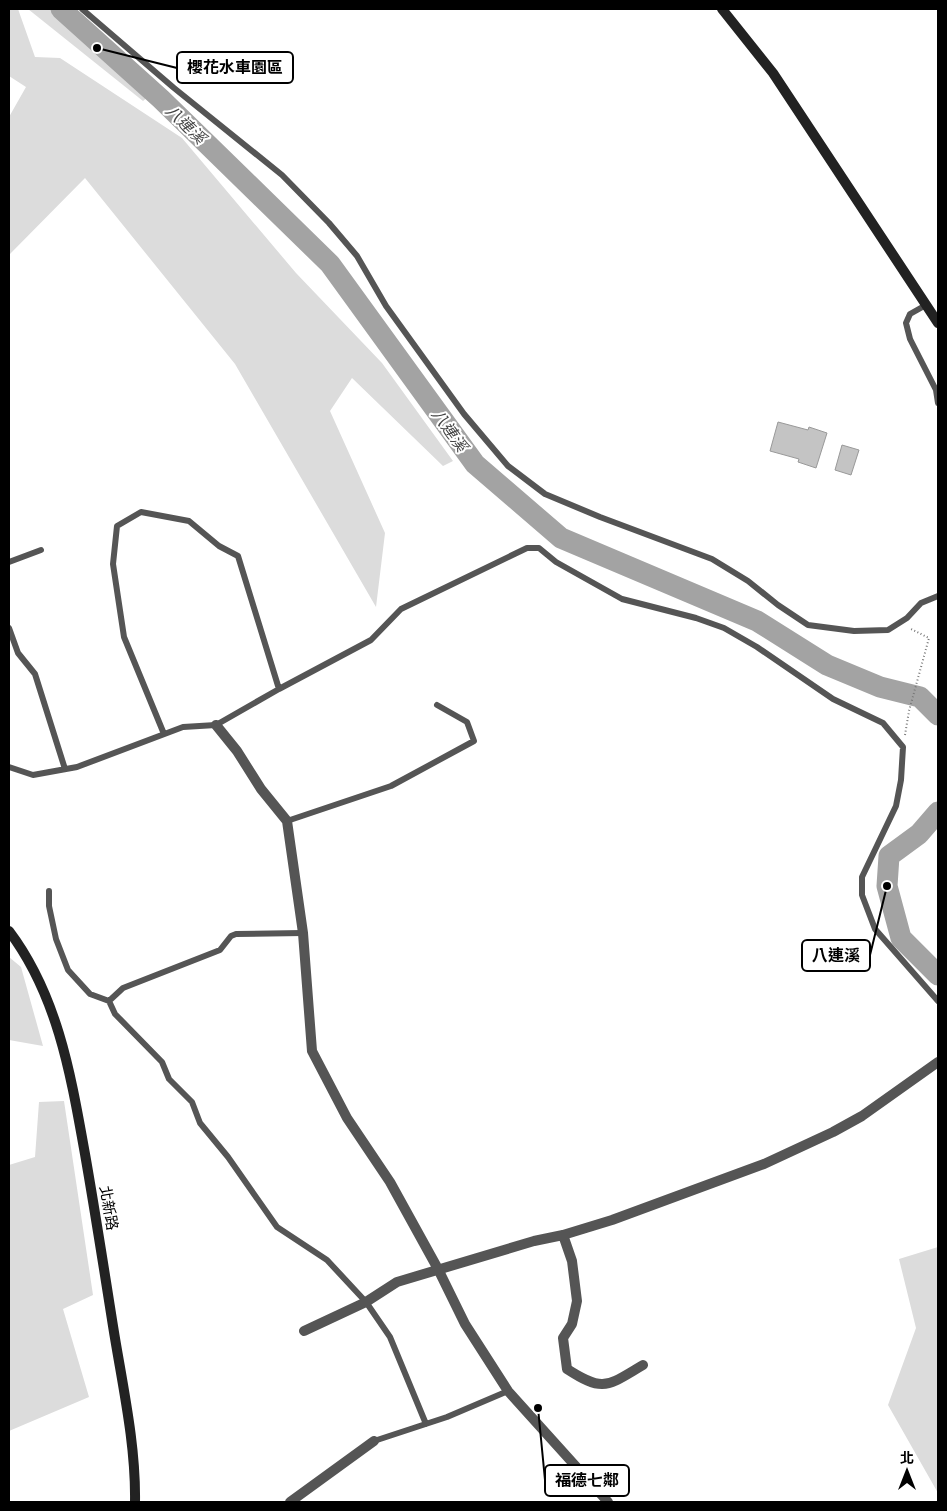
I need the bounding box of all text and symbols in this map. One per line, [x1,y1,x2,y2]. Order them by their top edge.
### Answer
callout: 櫻花水車園區 [177,52,293,83]
text: 櫻花水車園區 [187,58,283,76]
water label: 八連溪 [162,101,211,149]
water label: 八連溪 [429,405,473,456]
callout: 八連溪 [802,940,870,971]
text: 八連溪 [812,946,860,964]
street label: 北新路 [97,1184,121,1232]
north arrow [882,1446,932,1496]
text: 北 [900,1450,914,1466]
callout: 福德七鄰 [545,1465,629,1496]
text: 福德七鄰 [555,1471,619,1489]

